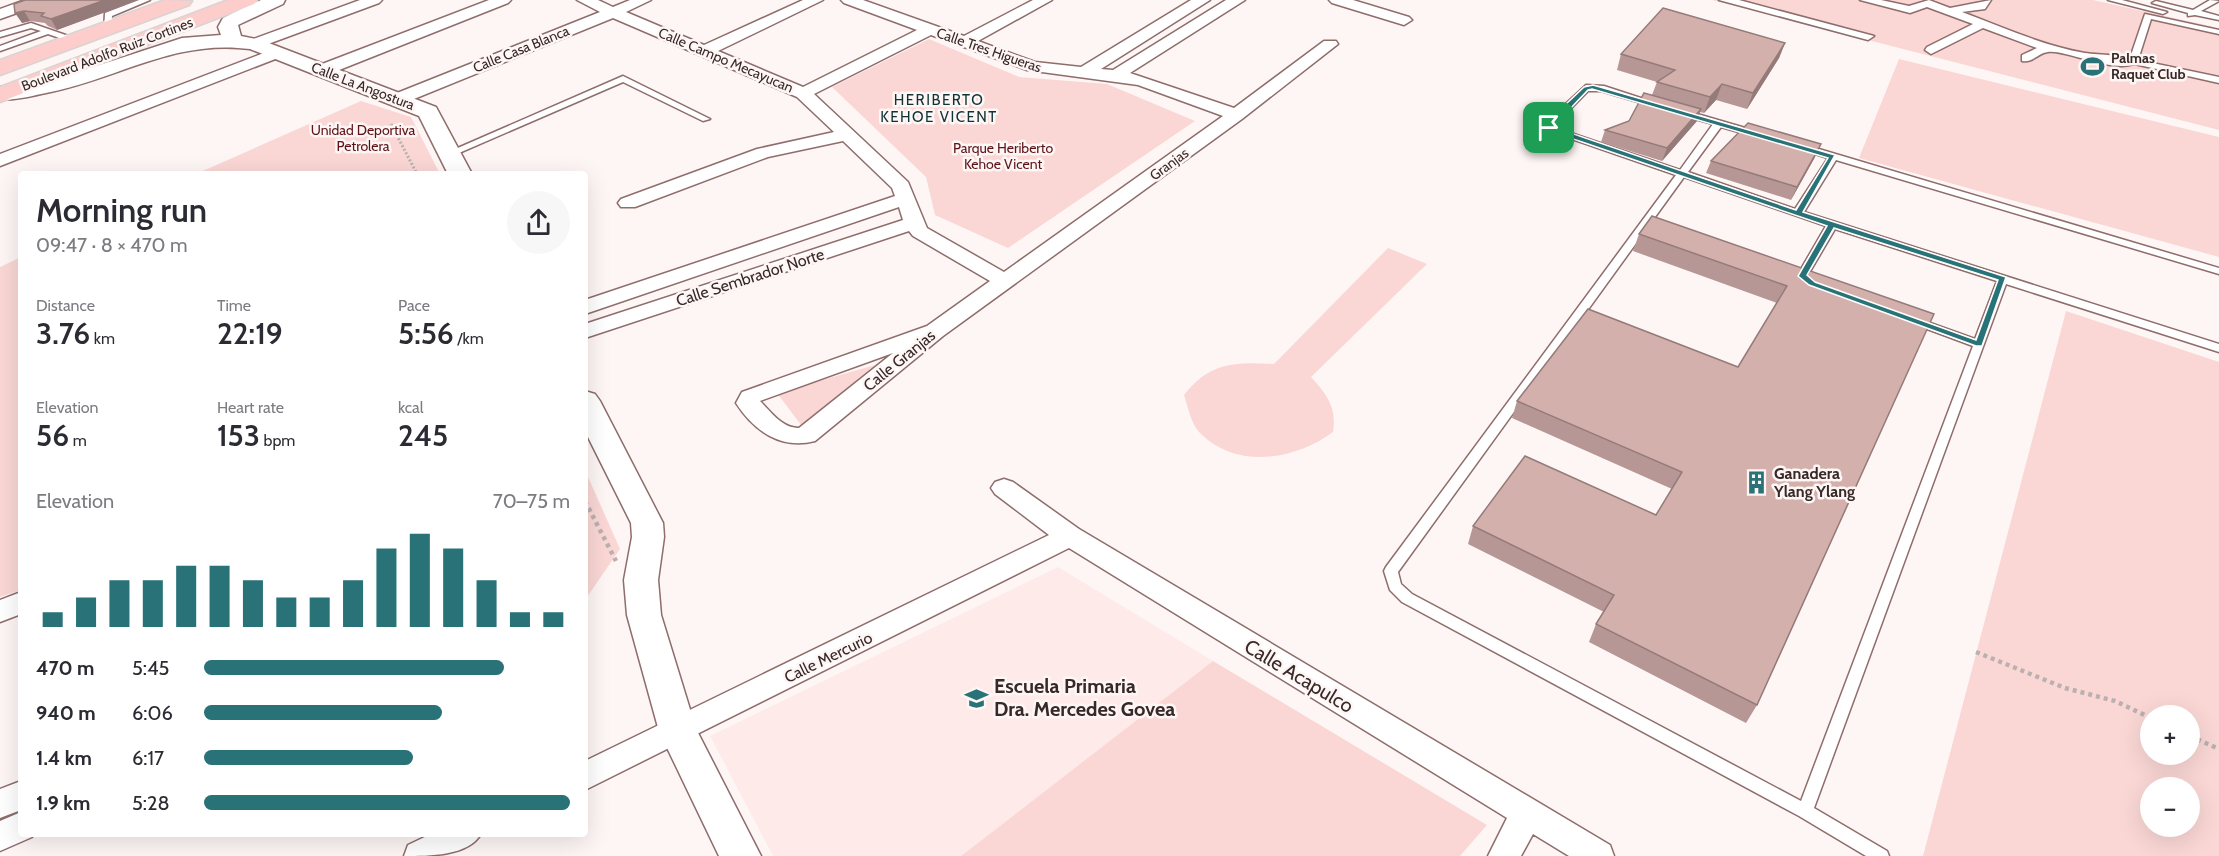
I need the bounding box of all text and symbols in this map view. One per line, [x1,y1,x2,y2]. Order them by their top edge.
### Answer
street label: Boulevard Adolfo Ruiz Cortines [19,13,196,95]
street label: Calle Casa Blanca [470,21,572,77]
street label: Calle Campo Mecayucan [656,23,796,97]
street label: Calle Tres Higueras [934,24,1044,76]
place label: Palmas Raquet Club [2111,49,2185,83]
sports icon: Palmas Raquet Club [2080,53,2106,79]
street label: Calle La Angostura [309,58,417,114]
district label: HERIBERTO KEHOE VICENT [880,91,998,126]
pin [1523,102,1574,153]
icon: arrive [1532,111,1565,144]
park label: Unidad Deportiva Petrolera [311,121,416,155]
park label: Parque Heriberto Kehoe Vicent [953,139,1053,173]
street label: Granjas [1146,144,1192,184]
text: Morning run [36,190,207,230]
button: share [507,191,570,254]
text: 09:47 · 8 × 470 m [36,233,188,257]
street label: Calle Sembrador Norte [674,245,827,310]
text: Distance [36,296,95,315]
text: Time [217,296,251,315]
text: Pace [398,296,430,315]
text: 3.76 [36,315,90,352]
text: 22:19 [217,315,283,352]
text: 5:56 [398,315,454,352]
street label: Calle Granjas [860,325,939,395]
text: km [90,329,115,348]
text: /km [454,329,484,348]
text: Elevation [36,398,99,417]
text: Heart rate [217,398,284,417]
text: kcal [398,398,424,417]
text: 56 [36,417,69,454]
text: 153 [217,417,260,454]
text: 245 [398,417,448,454]
text: m [69,431,87,450]
text: bpm [260,431,295,450]
place label: Ganadera Ylang Ylang [1773,464,1855,501]
building icon: Ganadera Ylang Ylang [1743,469,1769,495]
text: Elevation [36,489,114,513]
text: 70–75 m [493,489,570,513]
street label: Calle Mercurio [781,628,875,687]
street label: Calle Acapulco [1240,634,1358,718]
text: 470 m [36,656,94,680]
text: 5:45 [132,656,169,680]
place label: Escuela Primaria Dra. Mercedes Govea [994,674,1175,721]
school or university icon: Escuela Primaria Dra. Mercedes Govea [963,685,989,711]
text: 940 m [36,701,96,725]
text: 6:06 [132,701,173,725]
map controls [2140,705,2200,837]
button: + [2140,705,2200,765]
text: 1.4 km [36,746,92,770]
text: 6:17 [132,746,164,770]
button: − [2140,777,2200,837]
text: 1.9 km [36,791,90,815]
text: 5:28 [132,791,170,815]

